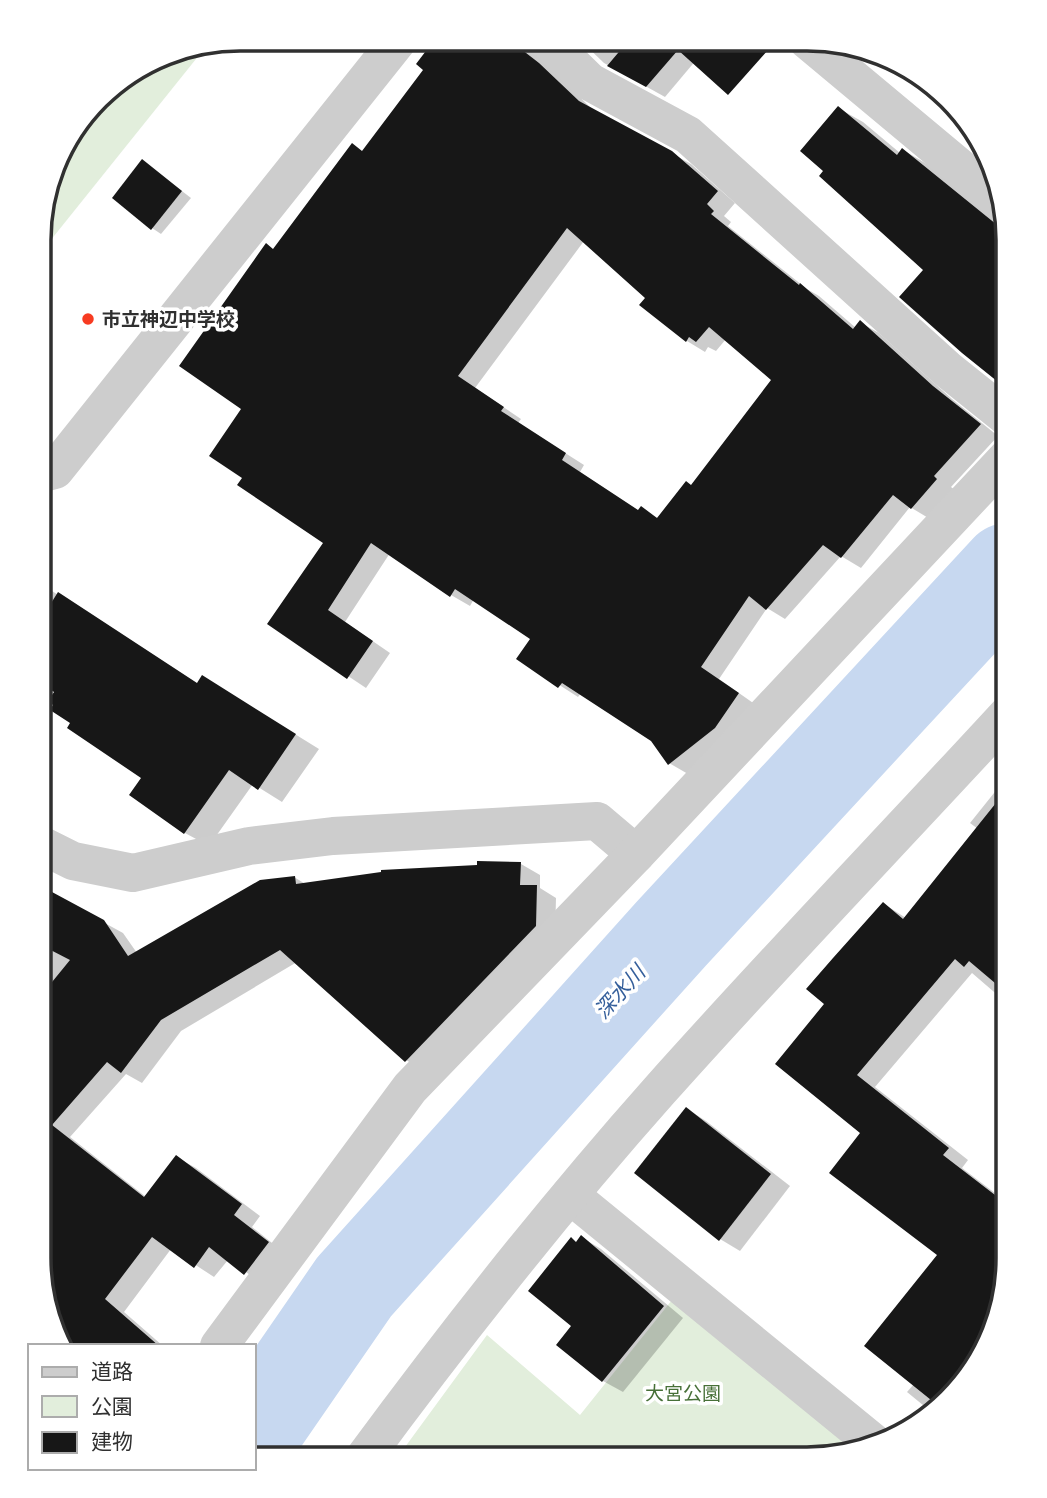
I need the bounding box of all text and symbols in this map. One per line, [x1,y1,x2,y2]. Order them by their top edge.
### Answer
place label: 市立神辺中学校 [102,308,235,331]
marker: 市立神辺中学校 [80,311,96,327]
water label: 深水川 [589,958,652,1024]
legend [28,1344,256,1470]
text: 道路 [91,1359,133,1385]
park label: 大宮公園 [645,1382,721,1405]
text: 公園 [91,1394,133,1420]
text: 建物 [91,1429,133,1455]

